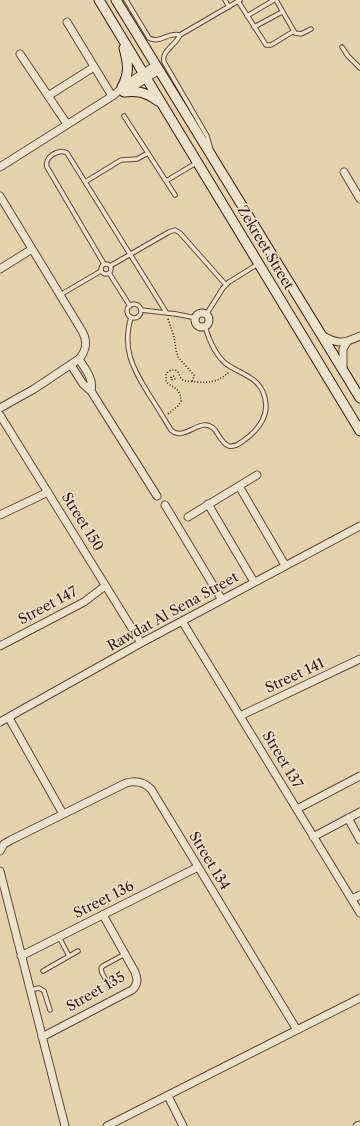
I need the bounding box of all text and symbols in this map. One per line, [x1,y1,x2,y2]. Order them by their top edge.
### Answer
street label: Zekreet Street [233,203,297,293]
street label: Street 150 [57,490,107,554]
street label: Rawdat Al Sena Street [105,569,241,655]
street label: Street 147 [16,583,80,629]
street label: Street 141 [263,655,327,697]
street label: Street 137 [258,728,306,792]
street label: Street 134 [185,829,233,893]
street label: Street 136 [71,878,137,922]
street label: Street 135 [64,969,128,1015]

